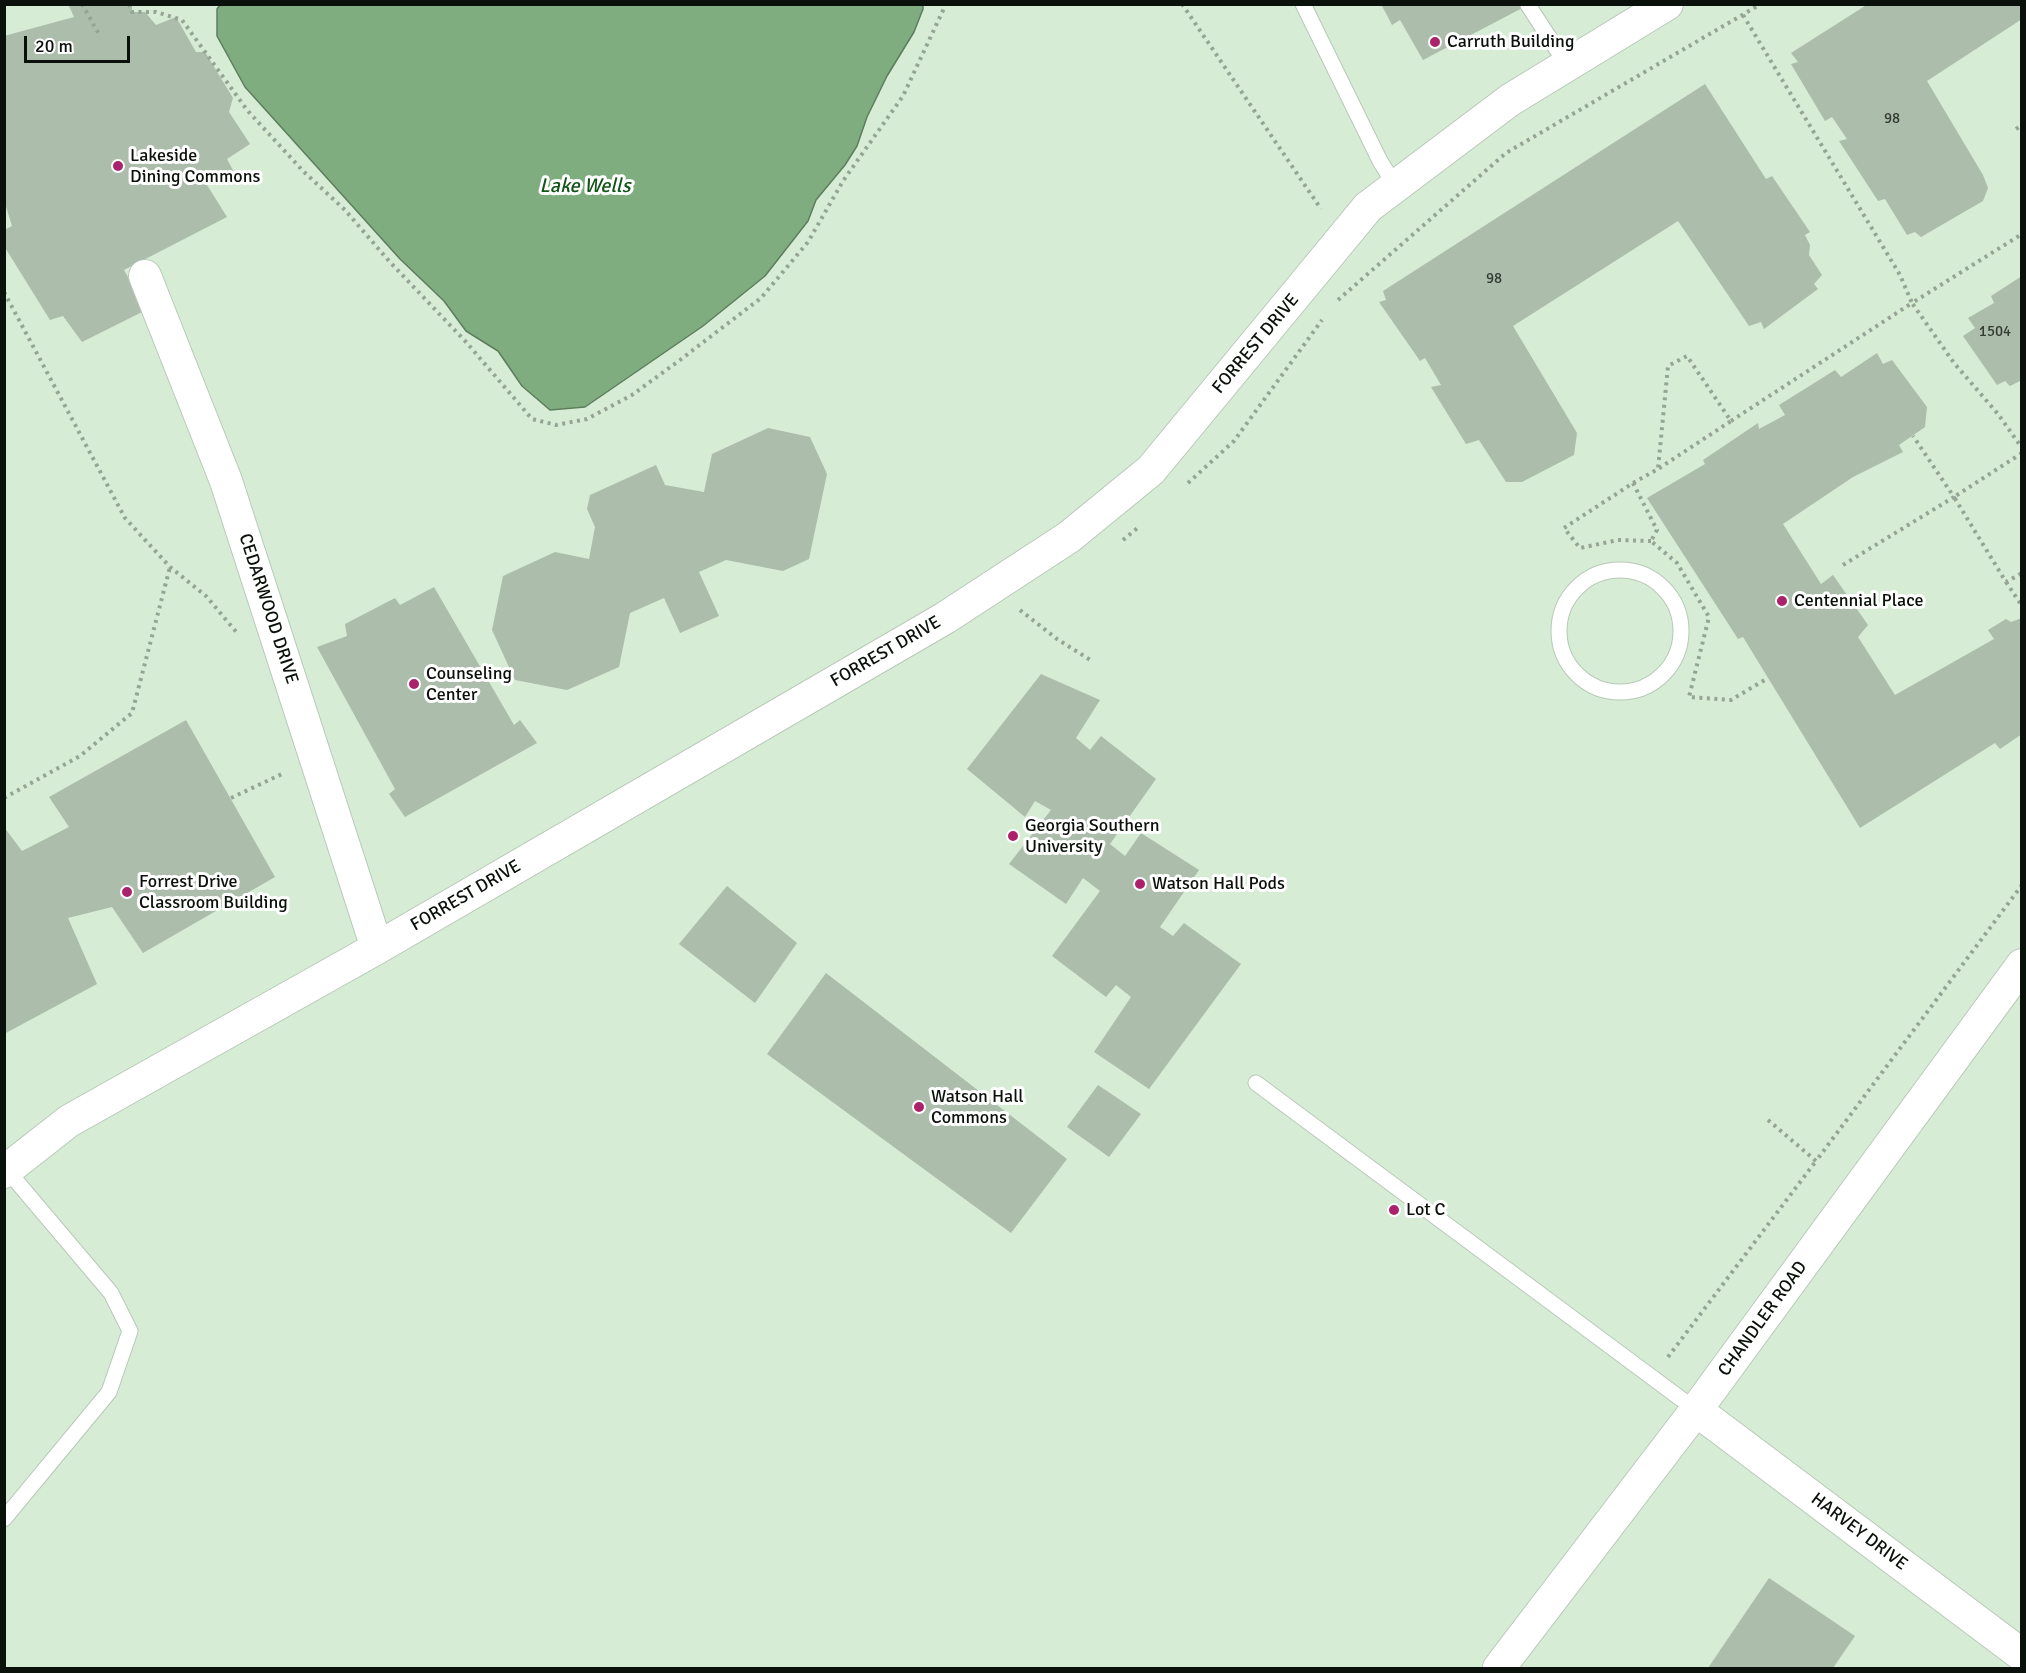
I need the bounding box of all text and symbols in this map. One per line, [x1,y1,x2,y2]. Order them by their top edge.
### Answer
scale bar [27,24,134,62]
place label: Carruth Building [1447,31,1574,53]
text: 20 m [35,35,73,57]
marker: Carruth Building [1428,35,1442,49]
house number: 98 [1884,110,1900,128]
place label: Lakeside Dining Commons [130,145,260,188]
marker: Lakeside Dining Commons [111,159,125,173]
water label: Lake Wells [540,175,630,199]
house number: 98 [1486,270,1502,288]
street label: FORREST DRIVE [1208,290,1304,398]
house number: 1504 [1979,323,2011,341]
street label: CEDARWOOD DRIVE [233,531,303,687]
place label: Centennial Place [1794,590,1924,612]
marker: Centennial Place [1775,594,1789,608]
street label: FORREST DRIVE [827,612,945,692]
place label: Counseling Center [426,663,512,706]
marker: Counseling Center [407,677,421,691]
place label: Georgia Southern University [1025,815,1160,858]
marker: Georgia Southern University [1006,829,1020,843]
street label: FORREST DRIVE [407,856,525,936]
place label: Forrest Drive Classroom Building [139,871,288,914]
place label: Watson Hall Pods [1152,873,1285,895]
marker: Watson Hall Pods [1133,877,1147,891]
marker: Forrest Drive Classroom Building [120,885,134,899]
place label: Watson Hall Commons [931,1086,1024,1128]
marker: Watson Hall Commons [912,1100,926,1114]
place label: Lot C [1406,1199,1445,1221]
marker: Lot C [1387,1203,1401,1217]
street label: CHANDLER ROAD [1714,1257,1812,1381]
street label: HARVEY DRIVE [1806,1489,1912,1575]

